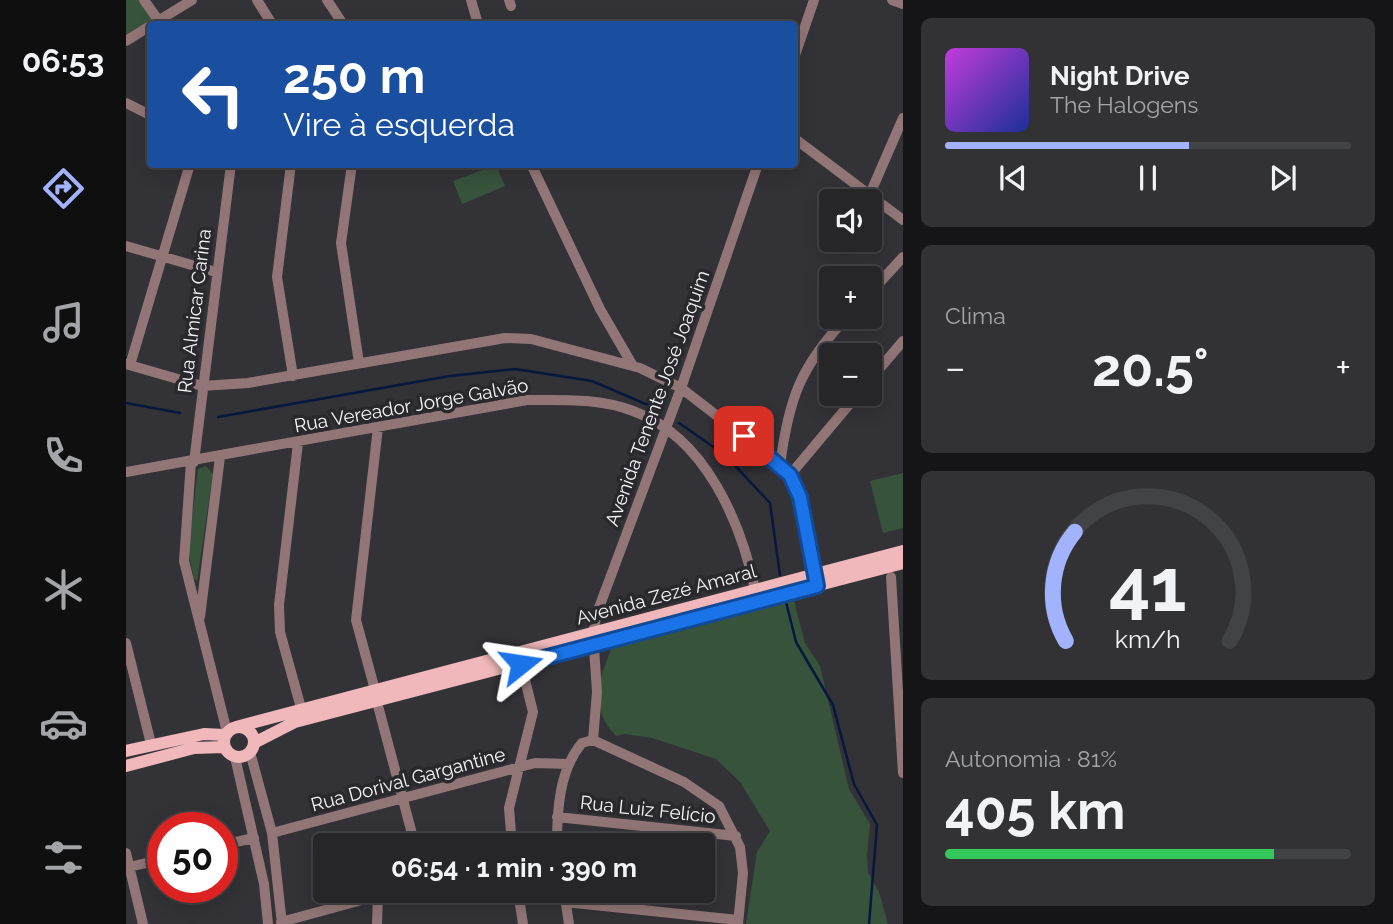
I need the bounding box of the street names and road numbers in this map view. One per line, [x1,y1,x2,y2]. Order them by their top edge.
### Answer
street label: Rua Almicar Carina [173,228,215,394]
street label: Avenida Tenente José Joaquim [600,267,714,529]
street label: Rua Vereador Jorge Galvão [292,374,530,436]
street label: Avenida Zezé Amaral [574,559,759,629]
street label: Rua Dorival Gargantine [308,742,508,816]
street label: Rua Luiz Felício [579,791,717,827]

